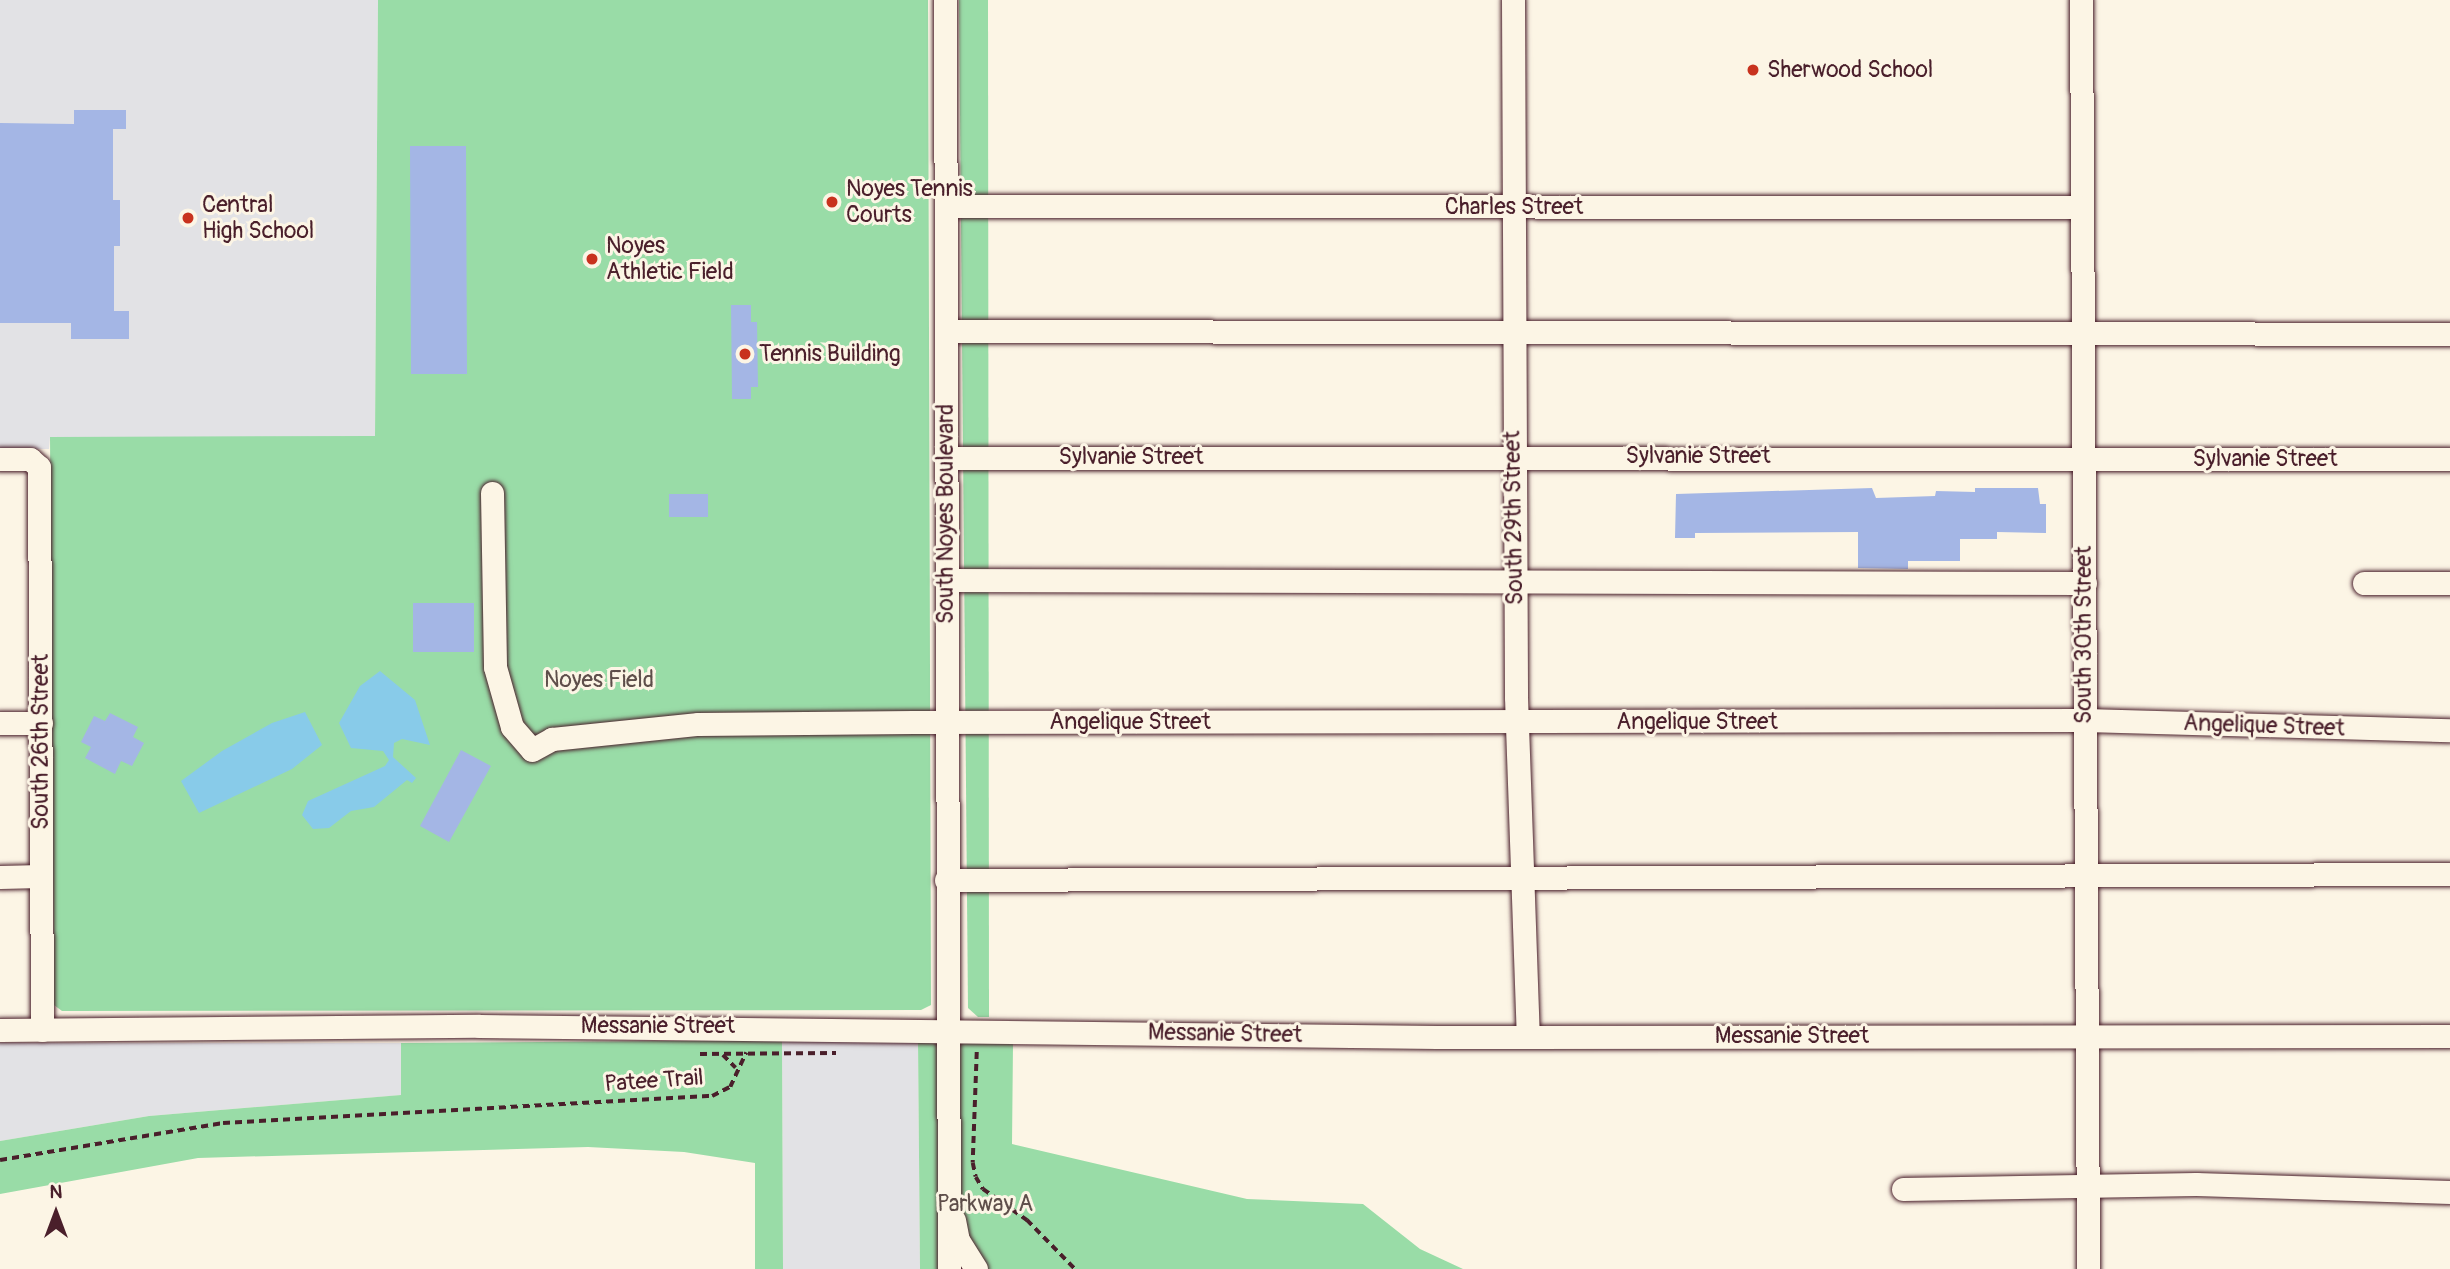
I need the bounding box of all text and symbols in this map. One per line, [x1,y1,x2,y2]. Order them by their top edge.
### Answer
place label: Sherwood School [1767,56,1933,84]
marker: Sherwood School [1745,62,1761,78]
place label: Noyes Tennis Courts [846,175,973,229]
place label: Central High School [202,191,314,245]
street label: Charles Street [1445,193,1583,221]
marker: Noyes Tennis Courts [824,194,840,210]
marker: Central High School [180,210,196,226]
place label: Noyes Athletic Field [606,232,734,286]
marker: Noyes Athletic Field [584,251,600,267]
place label: Tennis Building [759,340,901,368]
marker: Tennis Building [737,346,753,362]
street label: South Noyes Boulevard [932,404,960,624]
street label: South 29th Street [1499,431,1529,605]
street label: Sylvanie Street [1626,442,1770,470]
street label: Sylvanie Street [1059,443,1203,471]
street label: Sylvanie Street [2193,445,2337,473]
street label: South 30th Street [2070,546,2098,724]
street label: South 26th Street [27,654,55,830]
park label: Noyes Field [544,666,654,694]
street label: Angelique Street [1049,708,1211,736]
street label: Angelique Street [1616,708,1778,736]
street label: Angelique Street [2183,709,2345,743]
street label: Messanie Street [581,1012,735,1040]
street label: Messanie Street [1148,1019,1302,1049]
street label: Messanie Street [1715,1022,1869,1050]
street label: Patee Trail [604,1064,704,1098]
north arrow [21,1178,91,1248]
text: N [50,1180,62,1204]
park label: Parkway A [937,1190,1033,1218]

